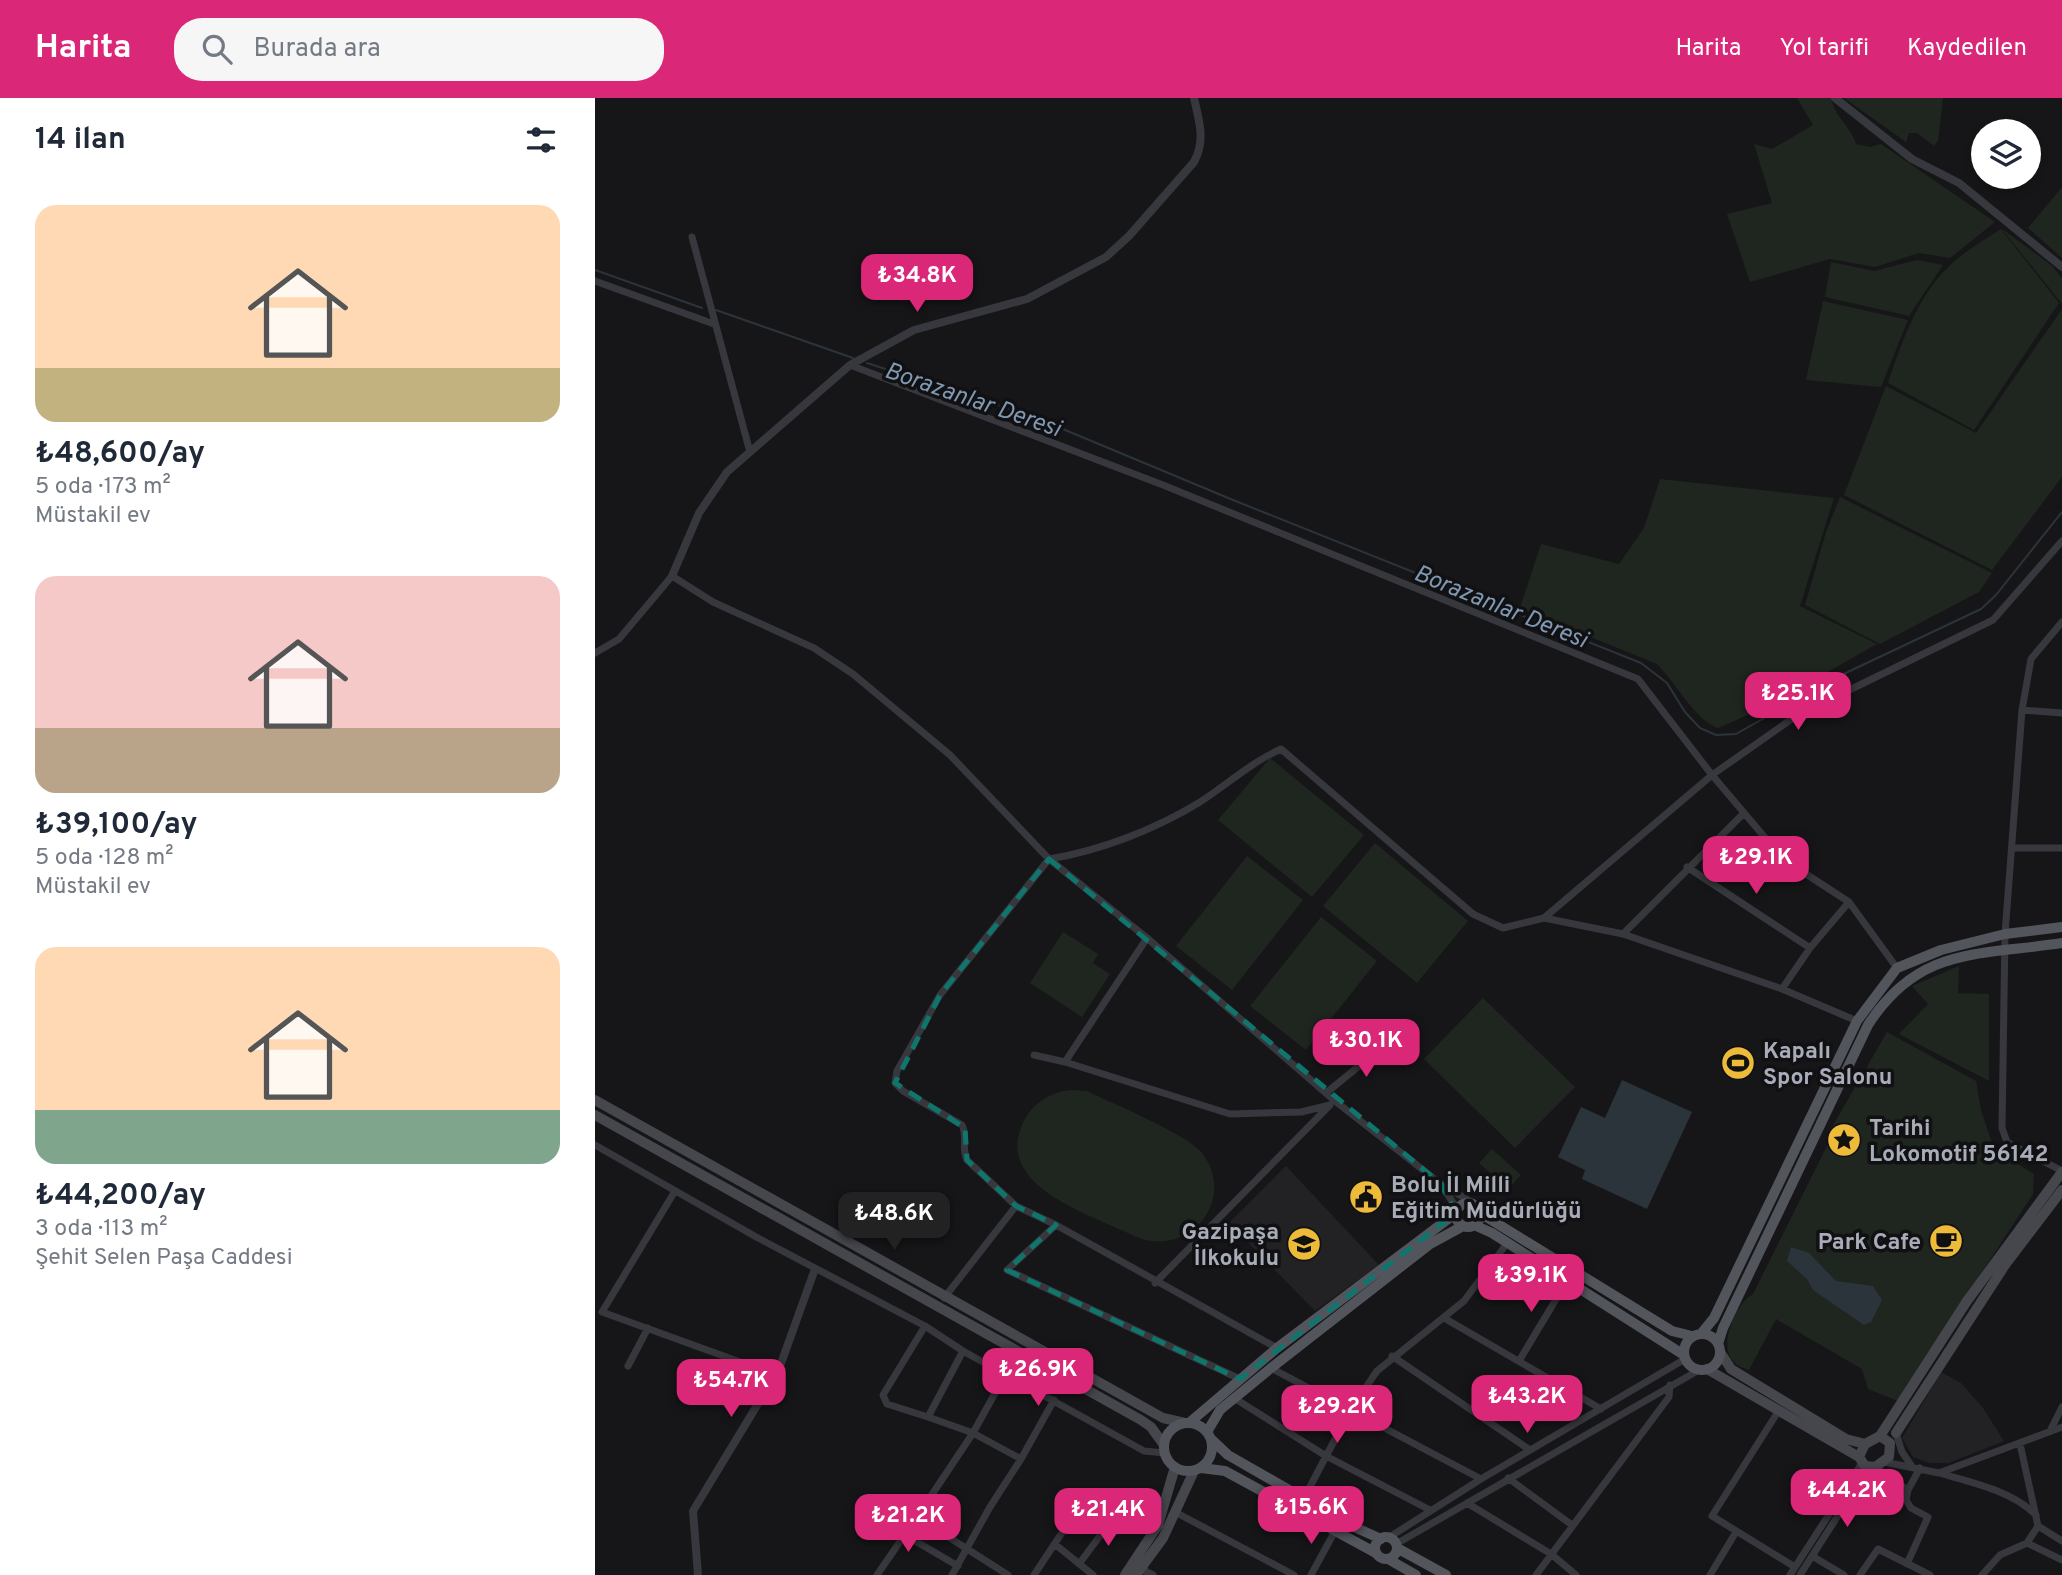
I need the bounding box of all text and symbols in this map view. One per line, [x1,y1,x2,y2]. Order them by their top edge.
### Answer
search box [174,18,664,81]
text: Harita [35,28,132,70]
icon: search [198,30,236,68]
text: Burada ara [254,33,381,66]
text: Harita [1676,34,1741,64]
text: Yol tarifi [1779,34,1869,64]
text: Kaydedilen [1907,34,2027,64]
map controls [1971,119,2041,189]
button: layers [1971,119,2041,189]
icon: filters [522,121,560,159]
text: 14 ilan [35,122,126,159]
icon: home [235,250,361,376]
pin: ₺34.8K [860,254,974,314]
text: ₺34.8K [877,262,957,291]
water label: Borazanlar Deresi [880,357,1066,445]
text: ₺48,600/ay [35,436,205,473]
text: 5 oda · 173 m² [35,473,171,502]
text: Müstakil ev [35,502,151,531]
water label: Borazanlar Deresi [1409,559,1592,657]
icon: home [235,621,361,747]
pin: ₺25.1K [1741,672,1855,732]
text: ₺25.1K [1761,680,1835,709]
text: ₺39,100/ay [35,807,198,844]
pin: ₺29.1K [1699,836,1813,896]
text: 5 oda · 128 m² [35,844,174,873]
text: ₺29.1K [1719,844,1793,873]
text: Müstakil ev [35,873,151,902]
icon: home [235,992,361,1118]
pin: ₺30.1K [1309,1020,1423,1079]
text: ₺30.1K [1329,1027,1403,1056]
place label: Kapalı Spor Salonu [1763,1038,1892,1093]
sports icon: Kapalı Spor Salonu [1719,1044,1757,1082]
place label: Tarihi Lokomotif 56142 [1869,1115,2049,1170]
place icon: Tarihi Lokomotif 56142 [1825,1121,1863,1159]
place label: Bolu İl Milli Eğitim Müdürlüğü [1391,1171,1582,1227]
text: ₺44,200/ay [35,1178,206,1215]
public building icon: Bolu İl Milli Eğitim Müdürlüğü [1347,1178,1385,1216]
pin: ₺48.6K [837,1192,951,1252]
text: ₺48.6K [854,1200,934,1229]
text: 3 oda · 113 m² [35,1215,168,1244]
place label: Gazipaşa İlkokulu [1181,1219,1279,1274]
cafe icon: Park Cafe [1927,1222,1965,1260]
school or university icon: Gazipaşa İlkokulu [1285,1225,1323,1263]
place label: Park Cafe [1818,1229,1921,1258]
text: Şehit Selen Paşa Caddesi [35,1244,292,1273]
pin: ₺39.1K [1474,1254,1588,1314]
text: ₺39.1K [1494,1262,1568,1291]
pin: ₺26.9K [981,1348,1095,1408]
text: ₺26.9K [998,1356,1078,1385]
pin: ₺54.7K [674,1360,788,1419]
text: ₺54.7K [693,1367,769,1396]
pin: ₺43.2K [1470,1376,1584,1435]
text: ₺43.2K [1487,1383,1567,1412]
pin: ₺29.2K [1280,1386,1394,1445]
text: ₺29.2K [1297,1393,1377,1422]
pin: ₺44.2K [1790,1470,1904,1529]
text: ₺44.2K [1807,1477,1887,1506]
pin: ₺15.6K [1254,1486,1368,1546]
pin: ₺21.4K [1051,1488,1165,1548]
pin: ₺21.2K [851,1494,965,1554]
text: ₺15.6K [1274,1494,1348,1523]
text: ₺21.4K [1070,1496,1146,1525]
text: ₺21.2K [871,1502,945,1531]

